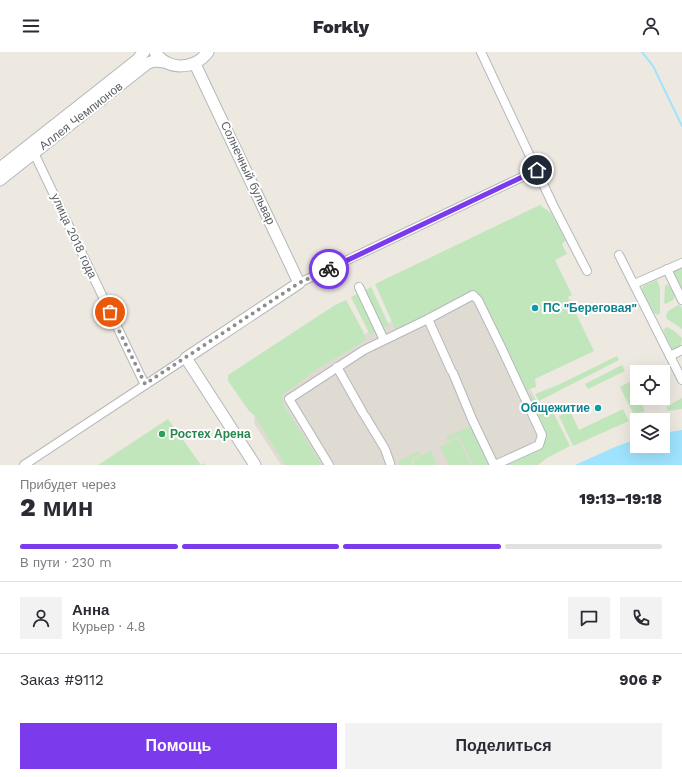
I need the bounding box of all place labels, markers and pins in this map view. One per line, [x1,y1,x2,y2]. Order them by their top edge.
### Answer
pin [520,153,554,187]
pin [93,295,127,329]
place label: ПС "Береговая" [543,301,637,315]
marker: ПС "Береговая" [530,303,540,313]
place label: Общежитие [521,401,590,415]
marker: Общежитие [593,403,603,413]
place label: Ростех Арена [170,427,251,441]
marker: Ростех Арена [157,429,167,439]

